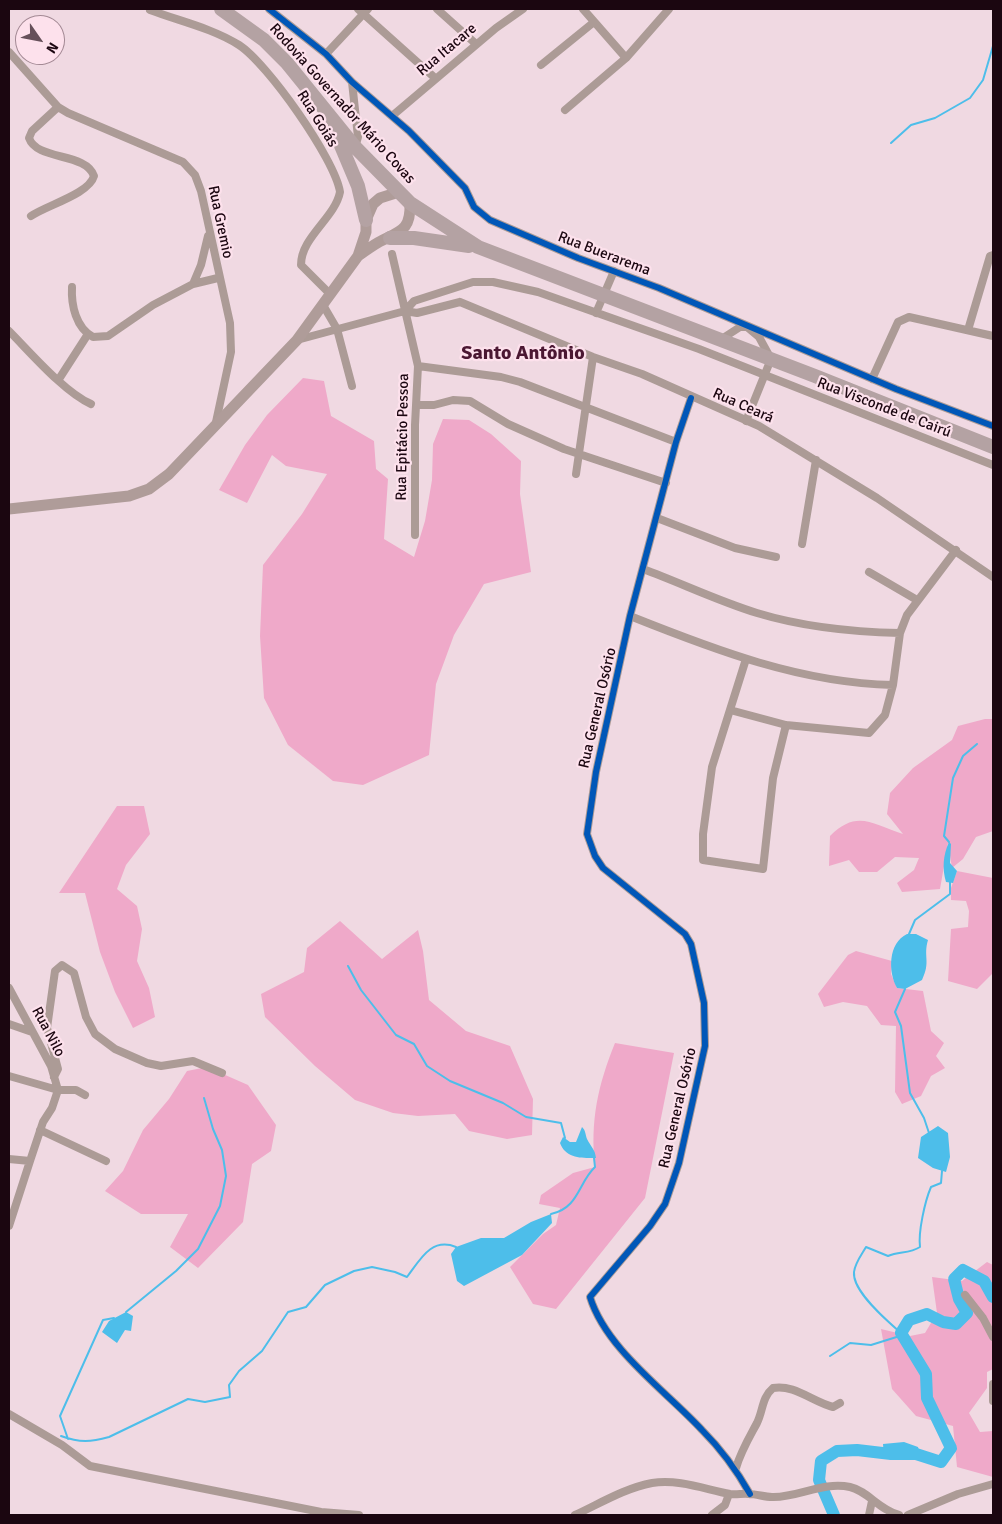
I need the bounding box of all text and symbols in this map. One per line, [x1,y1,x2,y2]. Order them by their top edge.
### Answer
north arrow [15,15,65,65]
street label: Rodovia Governador Mário Covas [265,20,419,188]
street label: Rua Itacare [413,20,481,80]
text: N [42,39,62,57]
street label: Rua Goiás [293,87,341,151]
street label: Rua Gremio [204,184,236,260]
street label: Rua Buerarema [555,228,653,280]
district label: Santo Antônio [461,342,585,366]
street label: Rua Epitácio Pessoa [393,373,413,501]
street label: Rua Visconde de Cairú [815,374,953,442]
street label: Rua Ceará [710,385,776,427]
street label: Rua General Osório [575,646,621,770]
street label: Rua Nilo [27,1004,69,1060]
street label: Rua General Osório [655,1046,701,1170]

